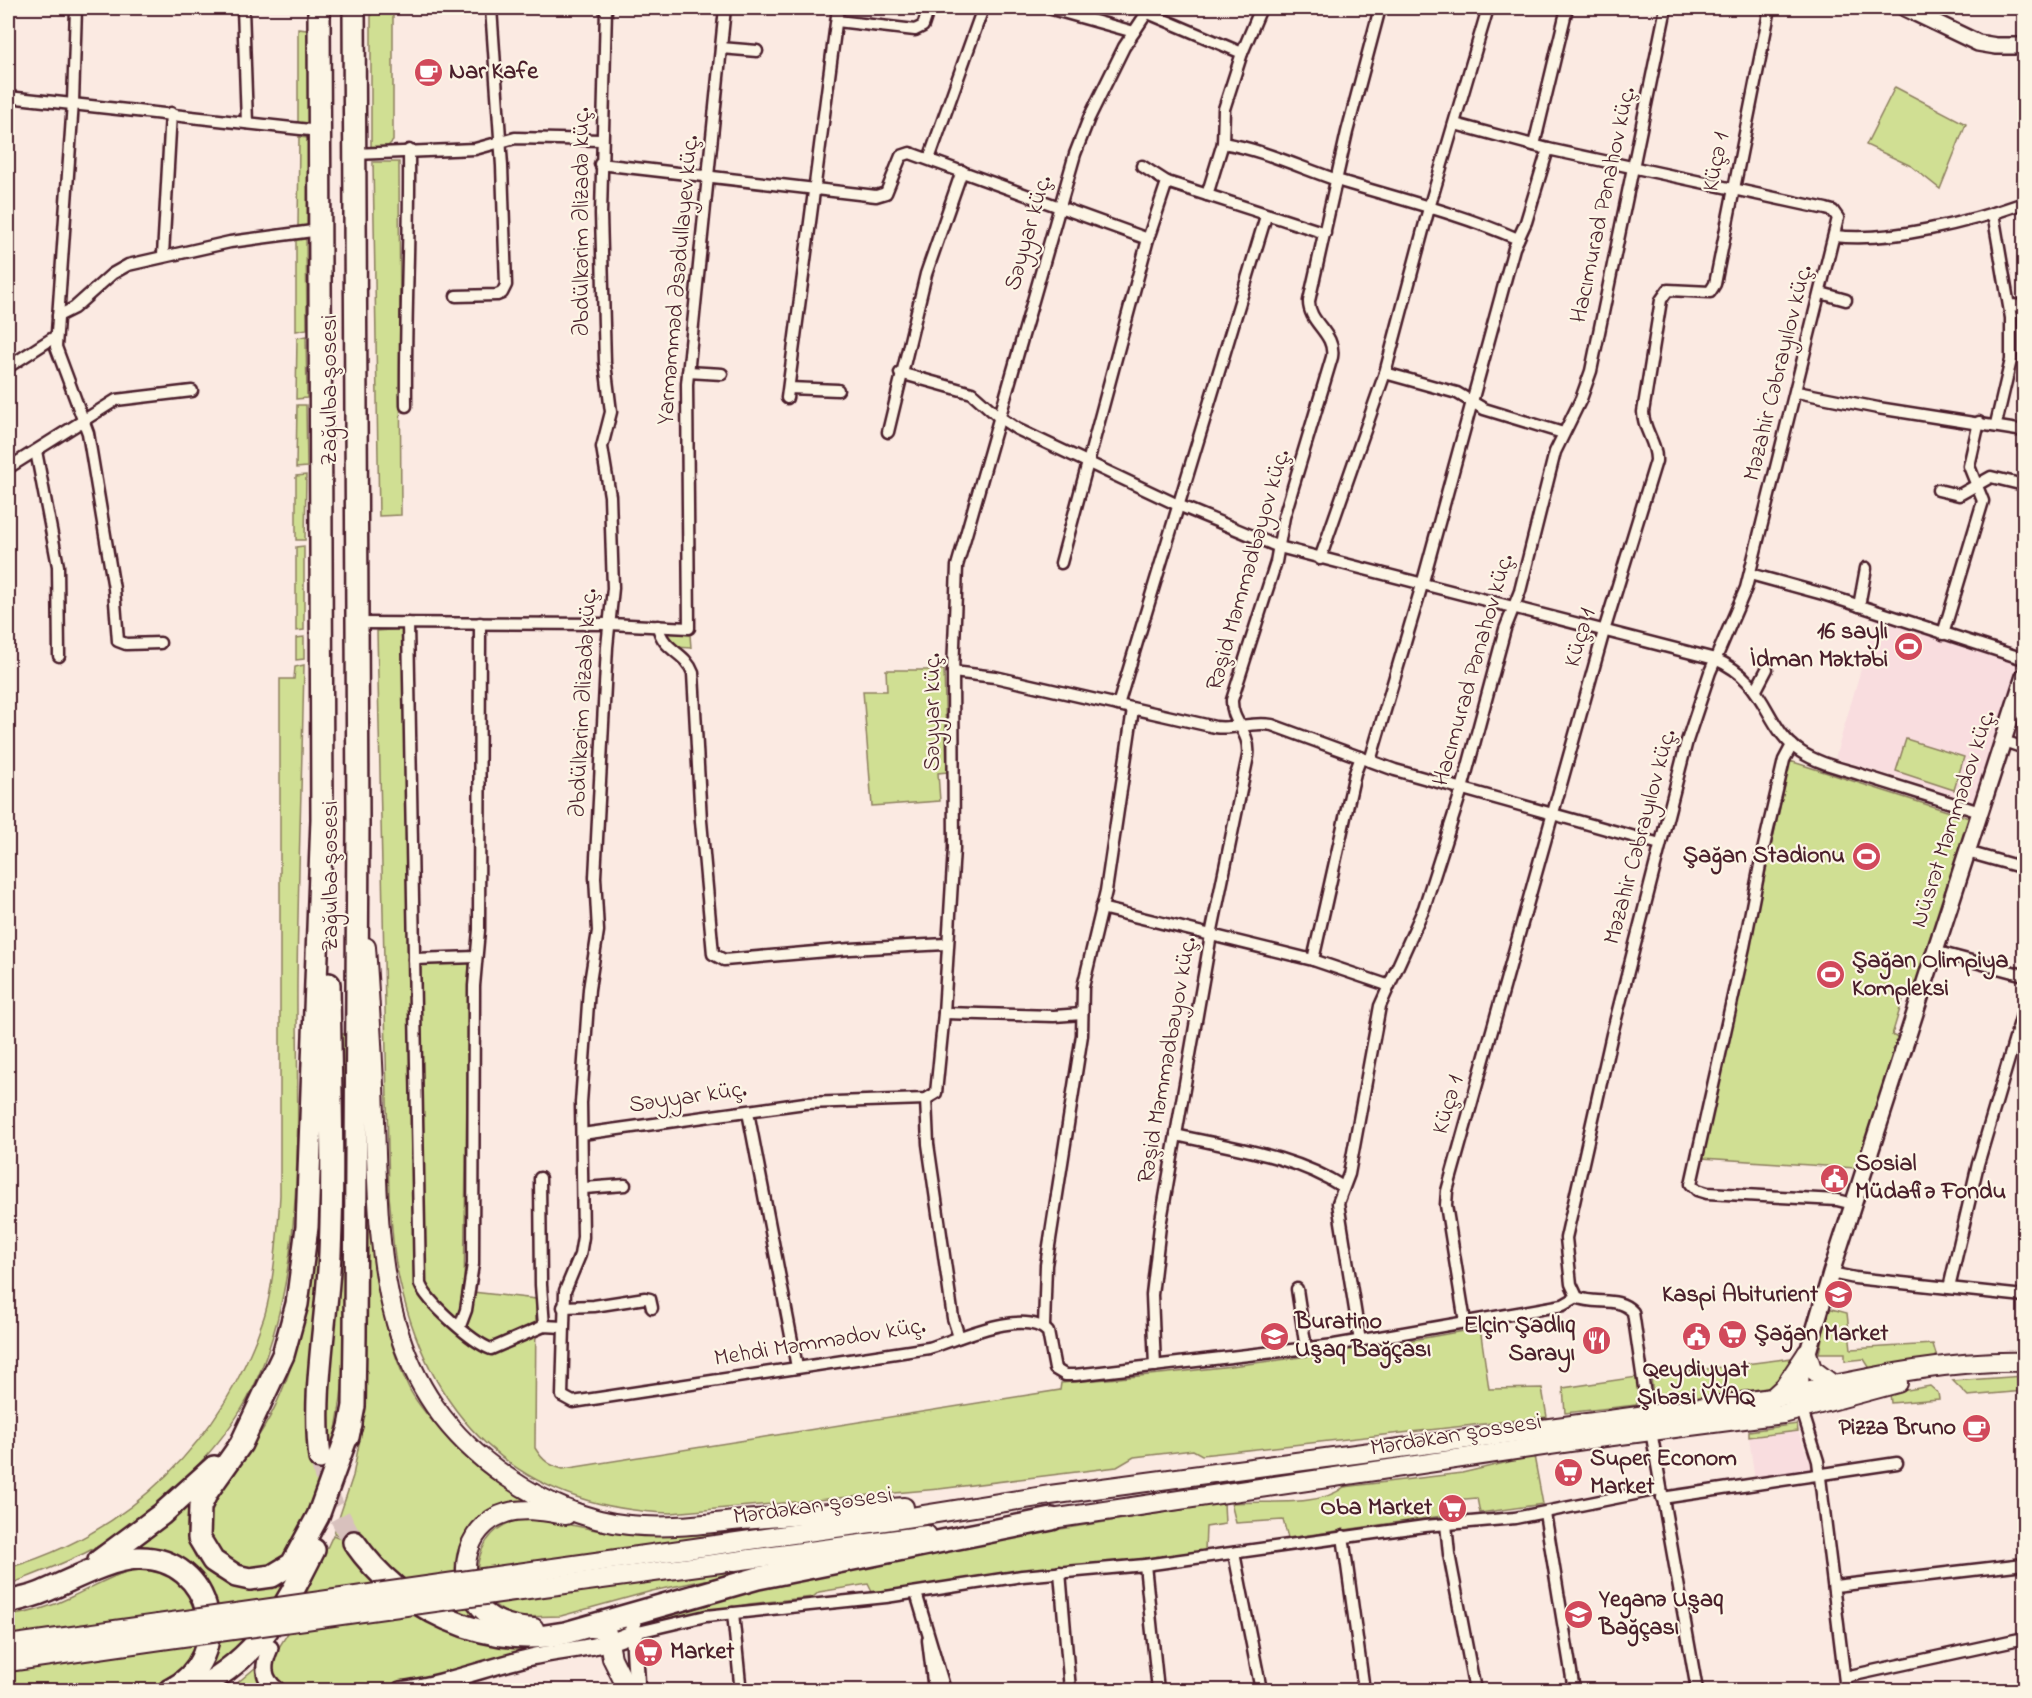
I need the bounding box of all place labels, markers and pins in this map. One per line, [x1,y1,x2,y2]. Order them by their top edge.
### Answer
place label: Nar Kafe [449,55,539,90]
cafe icon: Nar Kafe [412,56,444,88]
place label: 16 saylı İdman Məktəbi [1750,615,1888,678]
sports icon: 16 saylı İdman Məktəbi [1893,630,1925,662]
place label: Şağan Stadionu [1683,839,1845,875]
sports icon: Şağan Stadionu [1850,840,1882,872]
place label: Şağan Olimpiya Kompleksi [1852,944,2008,1007]
sports icon: Şağan Olimpiya Kompleksi [1815,959,1847,991]
place label: Sosial Müdafiə Fondu [1855,1147,2007,1210]
public building icon: Sosial Müdafiə Fondu [1818,1162,1850,1194]
place label: Kaspi Abiturient [1662,1278,1819,1313]
school or university icon: Kaspi Abiturient [1823,1279,1855,1311]
place label: Buratino Uşaq Bağçası [1294,1305,1431,1369]
place label: Elçin Şadlıq Sarayı [1463,1309,1575,1373]
place label: Şağan Market [1754,1317,1889,1353]
supermarket icon: Şağan Market [1717,1318,1749,1350]
school or university icon: Buratino Uşaq Bağçası [1258,1320,1290,1352]
public building icon: Qeydiyyat Şıbəsi VVAQ [1680,1321,1712,1353]
restaurant icon: Elçin Şadlıq Sarayı [1580,1324,1612,1356]
place label: Qeydiyyat Şıbəsi VVAQ [1637,1353,1757,1416]
place label: Pizza Bruno [1839,1411,1956,1446]
cafe icon: Pizza Bruno [1961,1412,1993,1444]
place label: Super Econom Market [1590,1442,1737,1505]
supermarket icon: Super Econom Market [1553,1457,1585,1489]
place label: Oba Market [1320,1491,1433,1526]
supermarket icon: Oba Market [1437,1492,1469,1524]
place label: Yeganə Uşaq Bağçası [1598,1583,1723,1647]
school or university icon: Yeganə Uşaq Bağçası [1562,1598,1594,1630]
place label: Market [670,1635,735,1670]
supermarket icon: Market [633,1636,665,1668]

